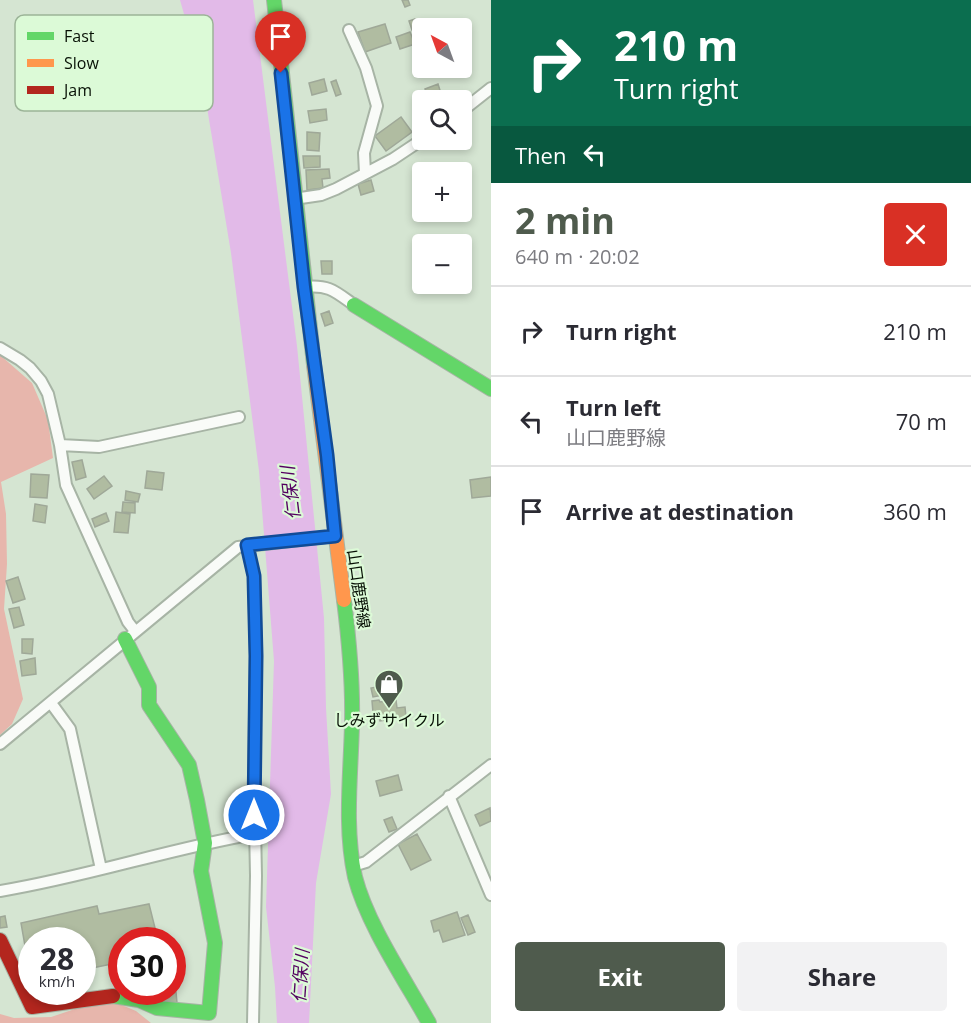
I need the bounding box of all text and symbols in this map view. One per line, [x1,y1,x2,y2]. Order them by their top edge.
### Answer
pin [255,11,306,73]
legend [15,15,213,111]
text: 210 m [614,16,738,73]
north arrow [412,18,472,78]
map controls [412,18,472,294]
icon: arrive [264,20,297,53]
icon: right [515,24,593,102]
text: Fast [64,25,95,47]
text: Slow [64,52,99,74]
text: Turn right [614,70,739,107]
text: Jam [62,79,92,101]
button: search [412,90,472,150]
icon: left [578,138,611,171]
text: Then [515,140,566,170]
button: + [412,162,472,222]
text: 2 min [515,196,615,245]
button: close [884,203,947,266]
button: − [412,234,472,294]
text: 640 m · 20:02 [515,243,640,270]
icon: right [515,315,548,348]
text: Turn right [566,316,677,346]
text: 210 m [883,316,947,346]
text: Turn left [566,392,661,422]
icon: left [515,405,548,438]
text: 70 m [896,406,947,436]
text: 山口鹿野線 [566,424,666,451]
water label: 仁保川 [275,463,305,521]
icon: arrive [515,495,548,528]
text: Arrive at destination [566,496,794,526]
text: 360 m [883,496,947,526]
street label: 山口鹿野線 [343,548,375,630]
shop icon: しみずサイクル [373,668,405,710]
place label: しみずサイクル [333,709,445,731]
position arrow [222,783,286,847]
speed limit sign: 30 [108,927,186,1005]
text: 28 [40,938,74,979]
button: Exit [515,942,725,1011]
button: Share [737,942,947,1011]
water label: 仁保川 [286,946,314,1004]
text: km/h [39,971,75,991]

